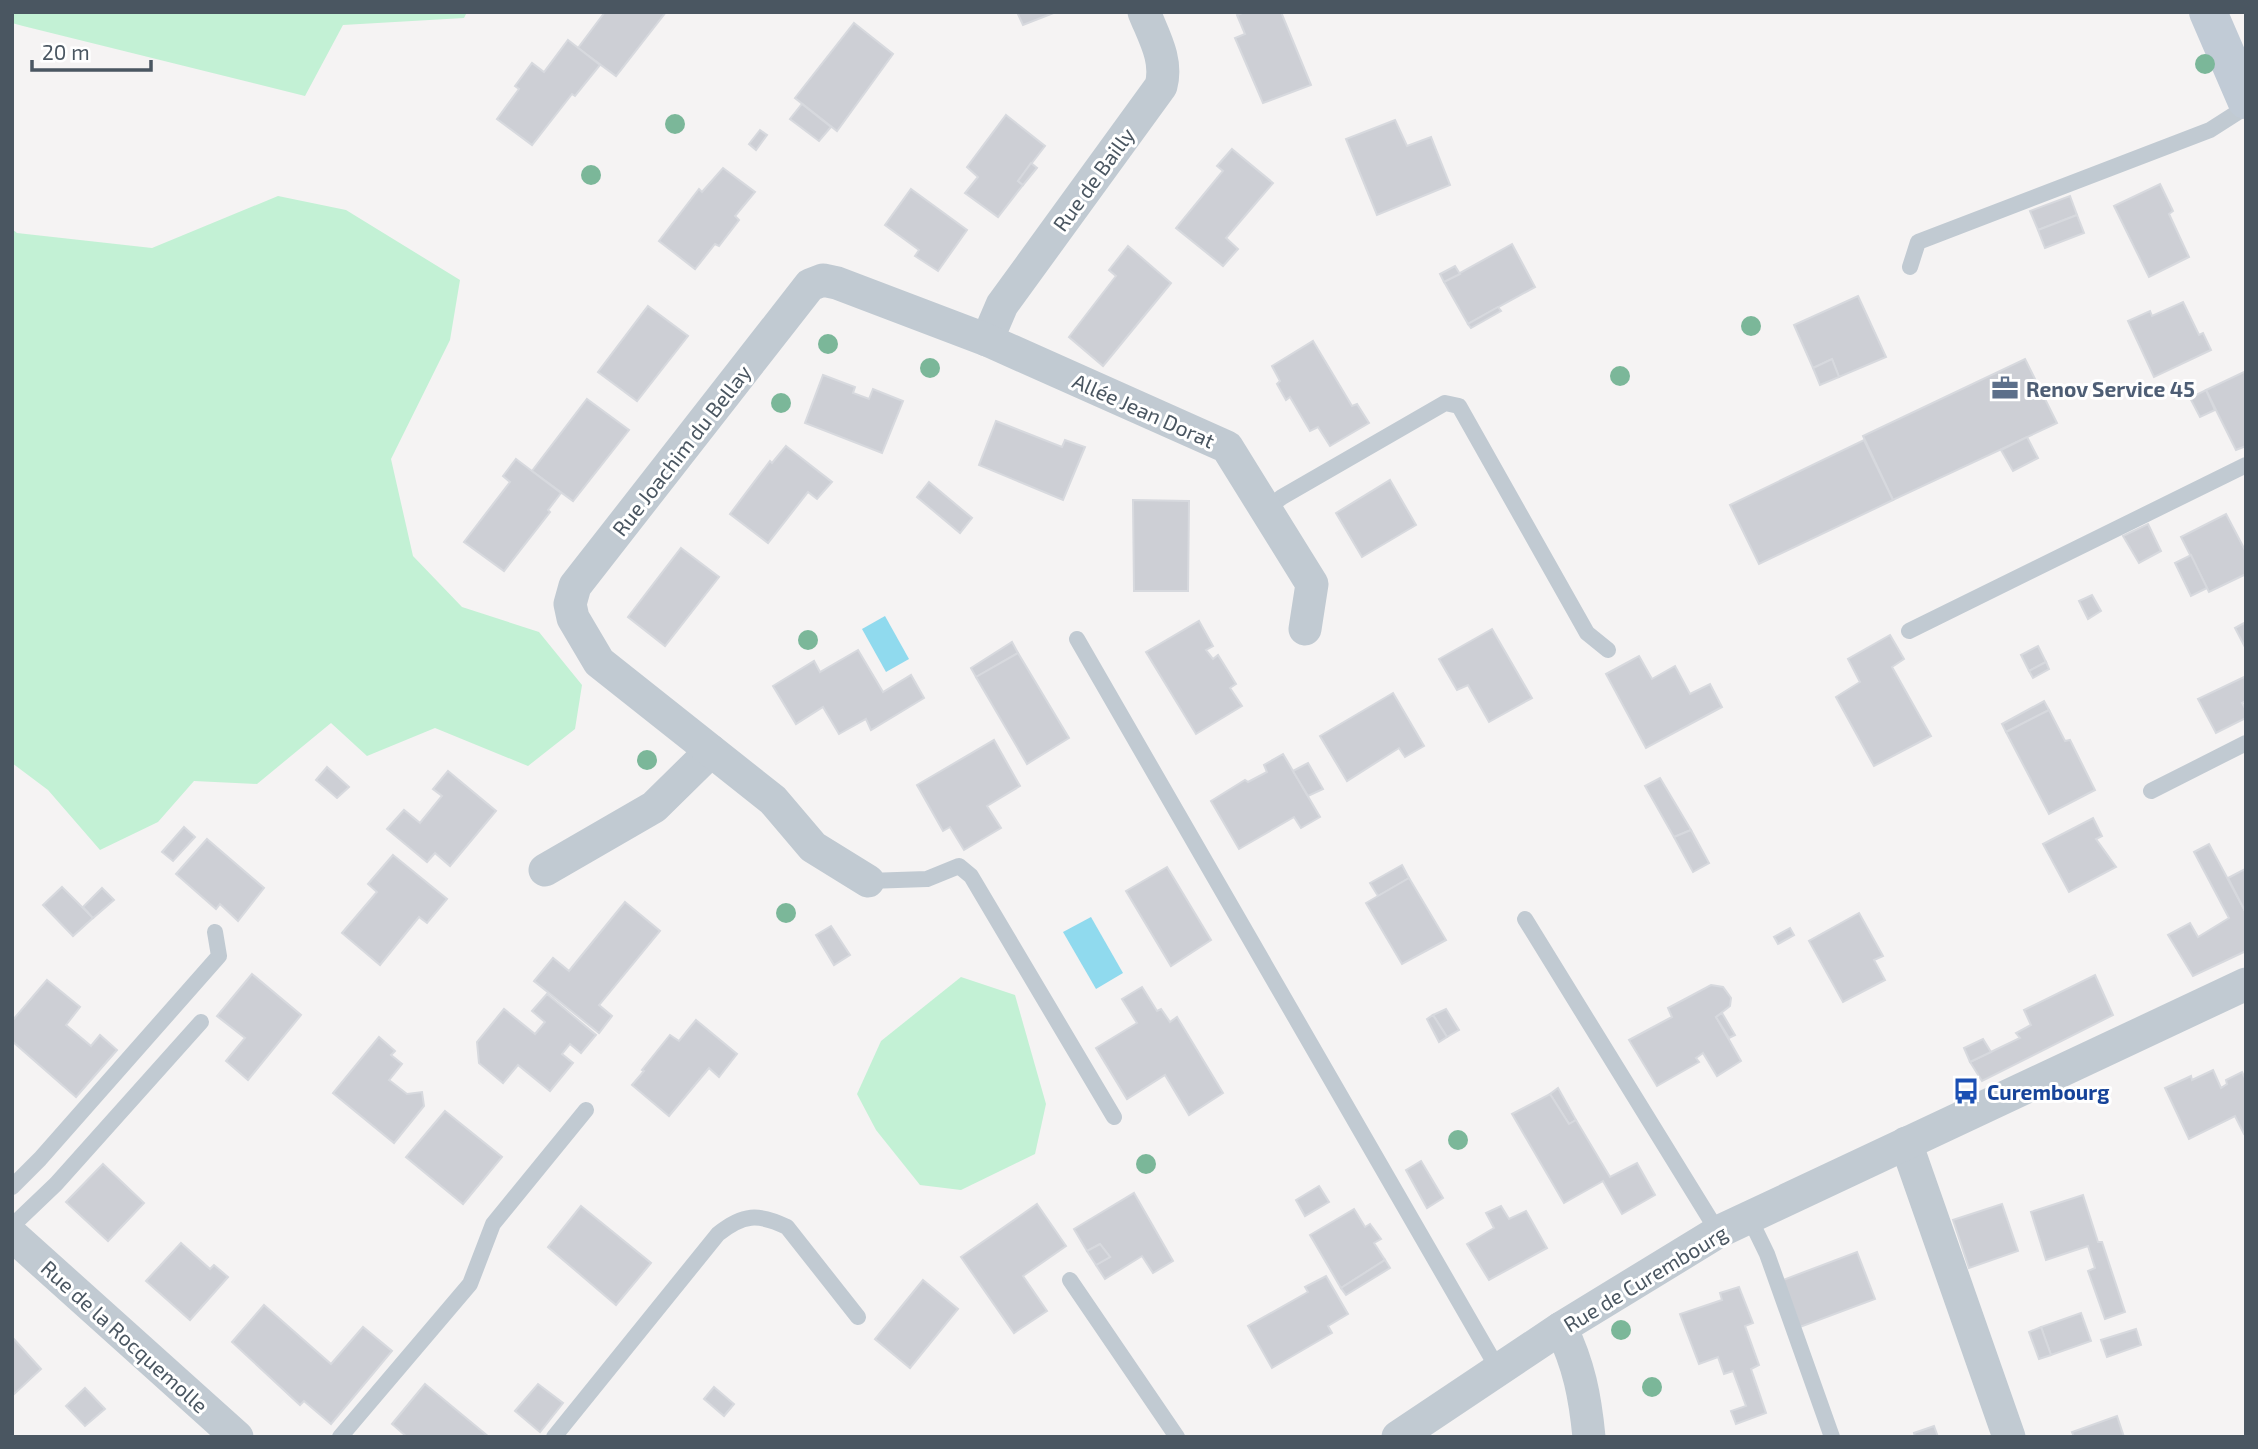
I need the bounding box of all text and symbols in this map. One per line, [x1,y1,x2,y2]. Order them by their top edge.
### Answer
scale bar [32,28,150,72]
text: 20 m [42,39,90,64]
street label: Rue de Bailly [1047,122,1139,236]
street label: Rue Joachim du Bellay [607,360,755,540]
street label: Allée Jean Dorat [1069,367,1219,453]
office icon: Renov Service 45 [1990,373,2020,403]
place label: Renov Service 45 [2026,376,2195,401]
bus stop icon: Curembourg [1951,1076,1981,1106]
place label: Curembourg [1987,1079,2109,1104]
street label: Rue de Curembourg [1559,1219,1732,1337]
street label: Rue de la Rocquemolle [37,1255,213,1417]

